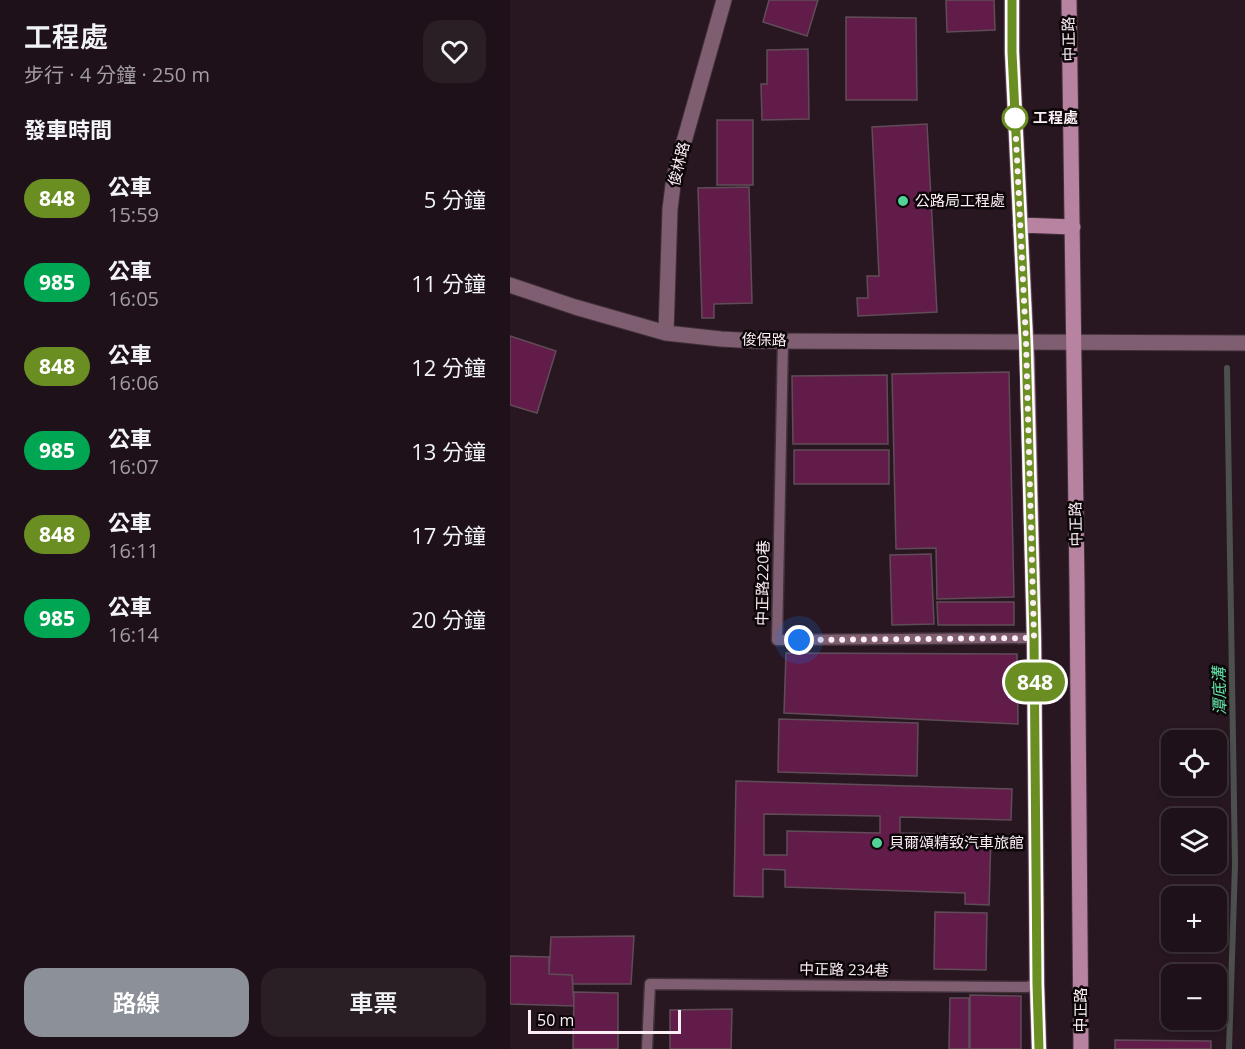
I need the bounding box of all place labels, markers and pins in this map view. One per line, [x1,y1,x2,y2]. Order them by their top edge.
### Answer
marker: 工程處 [1002,105,1028,131]
place label: 工程處 [1033,107,1078,127]
place label: 公路局工程處 [915,190,1005,210]
marker: 公路局工程處 [896,194,910,208]
place label: 貝爾頌精致汽車旅館 [889,832,1024,852]
marker: 貝爾頌精致汽車旅館 [870,836,884,850]

